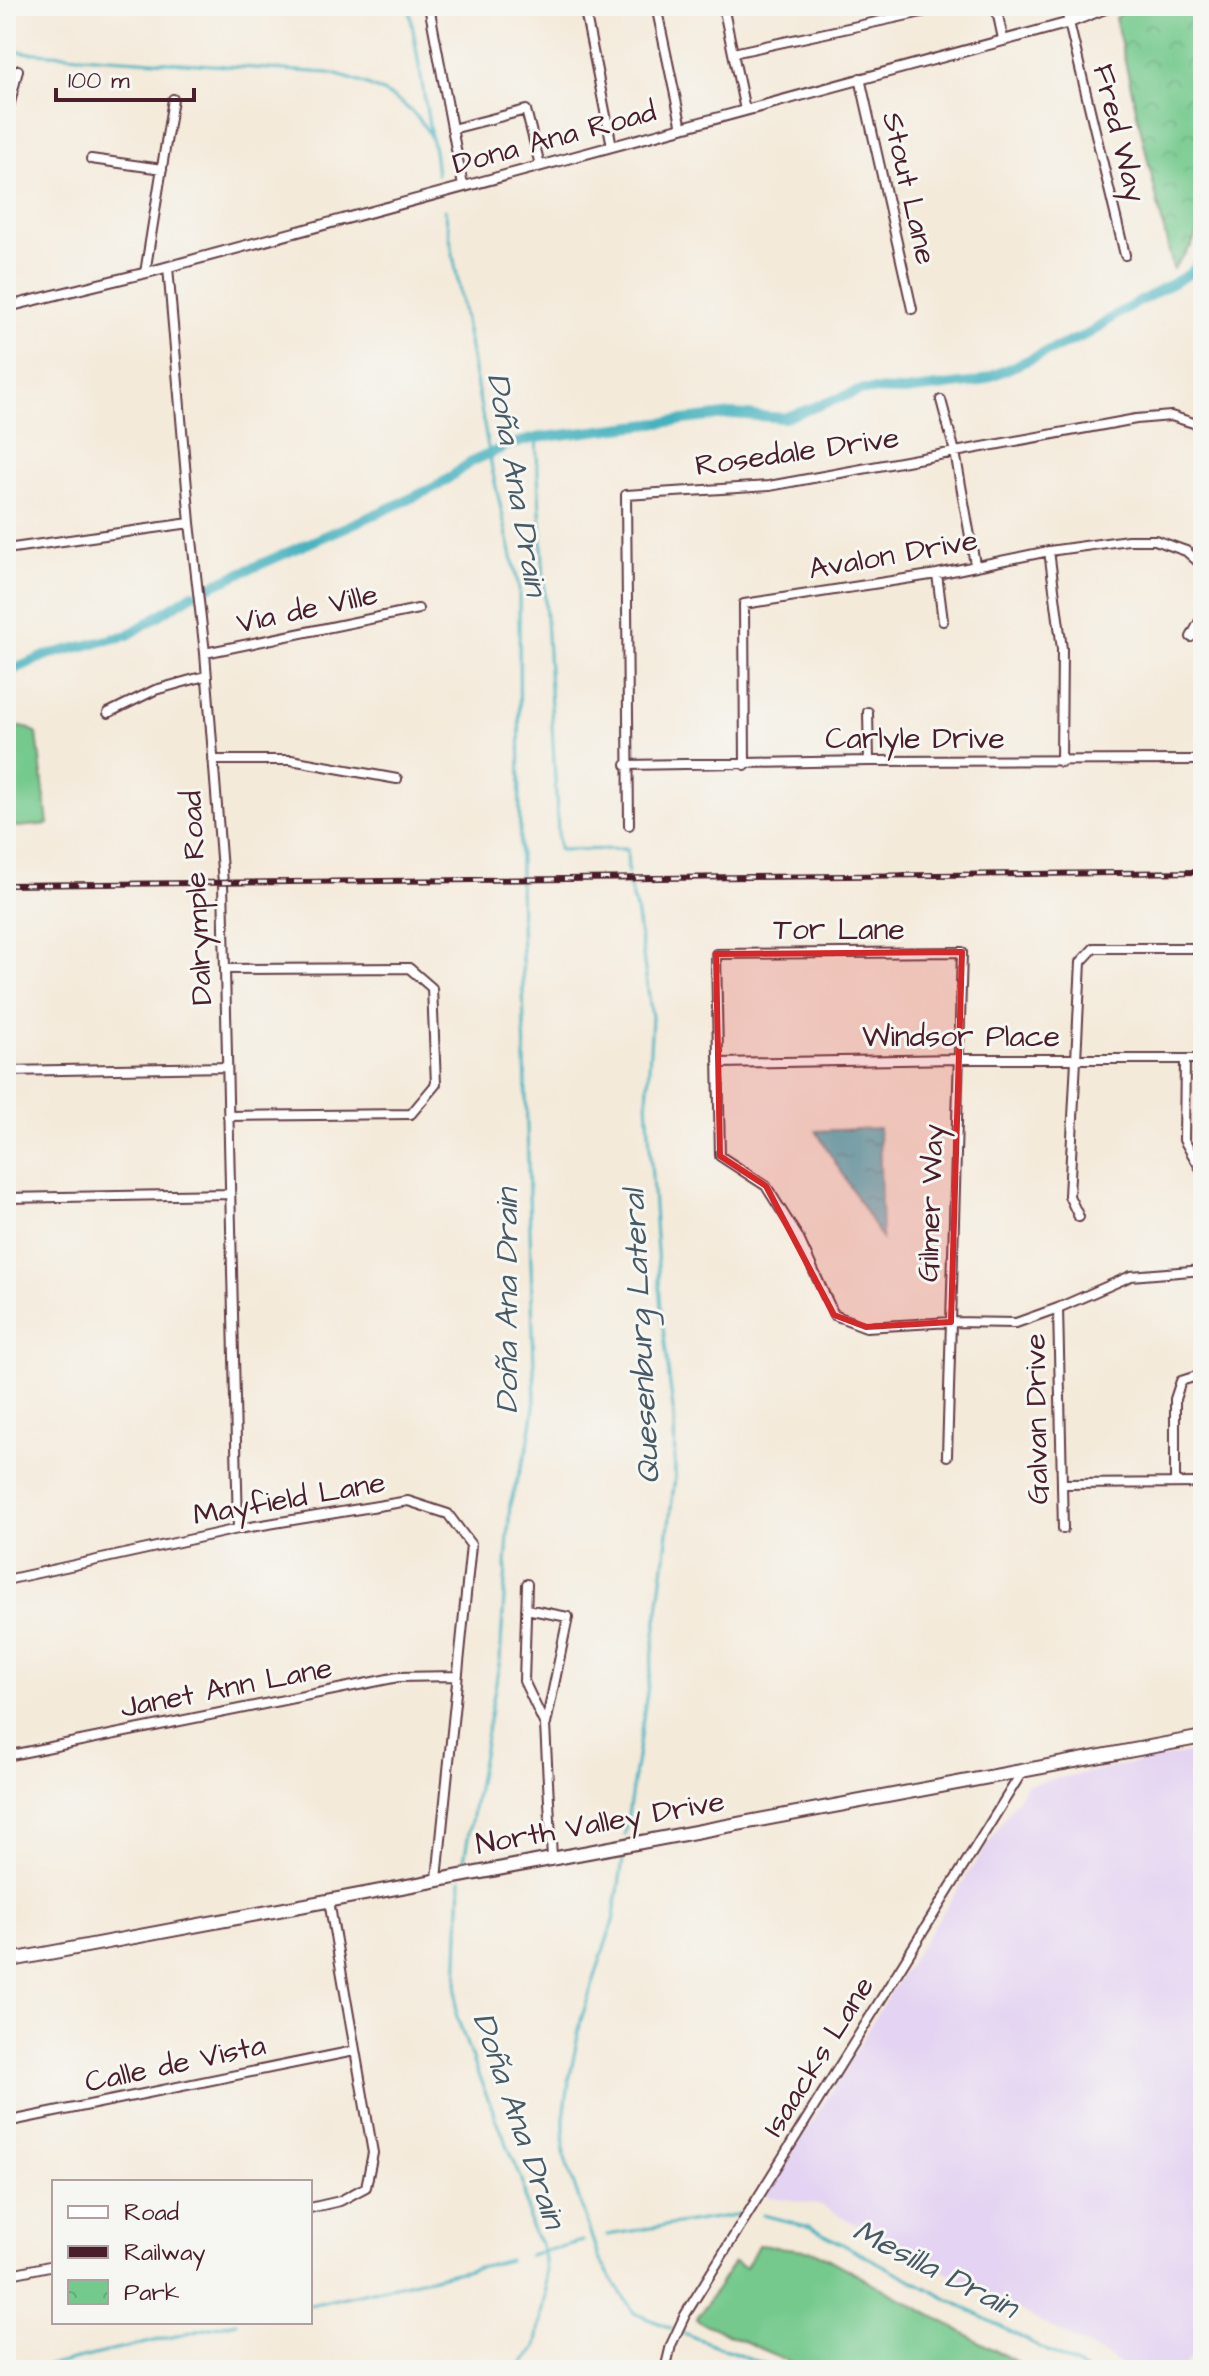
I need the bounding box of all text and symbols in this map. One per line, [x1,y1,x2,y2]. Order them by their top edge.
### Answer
scale bar [56,52,194,102]
street label: Fred Way [1081,60,1156,207]
text: 100 m [68,64,130,98]
street label: Dona Ana Road [448,91,661,185]
street label: Stout Lane [871,108,947,268]
water label: Doña Ana Drain [475,370,559,602]
street label: Rosedale Drive [692,417,902,487]
street label: Avalon Drive [805,519,981,591]
street label: Via de Ville [233,574,382,644]
street label: Carlyle Drive [825,718,1005,761]
street label: Dalrymple Road [170,790,225,1006]
street label: Tor Lane [773,909,905,951]
street label: Windsor Place [862,1016,1060,1058]
street label: Gilmer Way [907,1123,956,1283]
water label: Quesenburg Lateral [611,1185,673,1485]
water label: Doña Ana Drain [485,1186,530,1413]
street label: Galvan Drive [1015,1333,1059,1505]
street label: Mayfield Lane [190,1461,389,1538]
street label: Janet Ann Lane [117,1647,336,1729]
street label: North Valley Drive [473,1780,728,1867]
street label: Isaacks Lane [753,1968,885,2145]
water label: Doña Ana Drain [461,2007,577,2237]
street label: Calle de Vista [81,2024,269,2104]
legend [52,2180,312,2324]
text: Road [124,2196,179,2230]
water label: Mesilla Drain [845,2209,1028,2331]
text: Railway [124,2236,206,2271]
text: Park [124,2276,180,2310]

